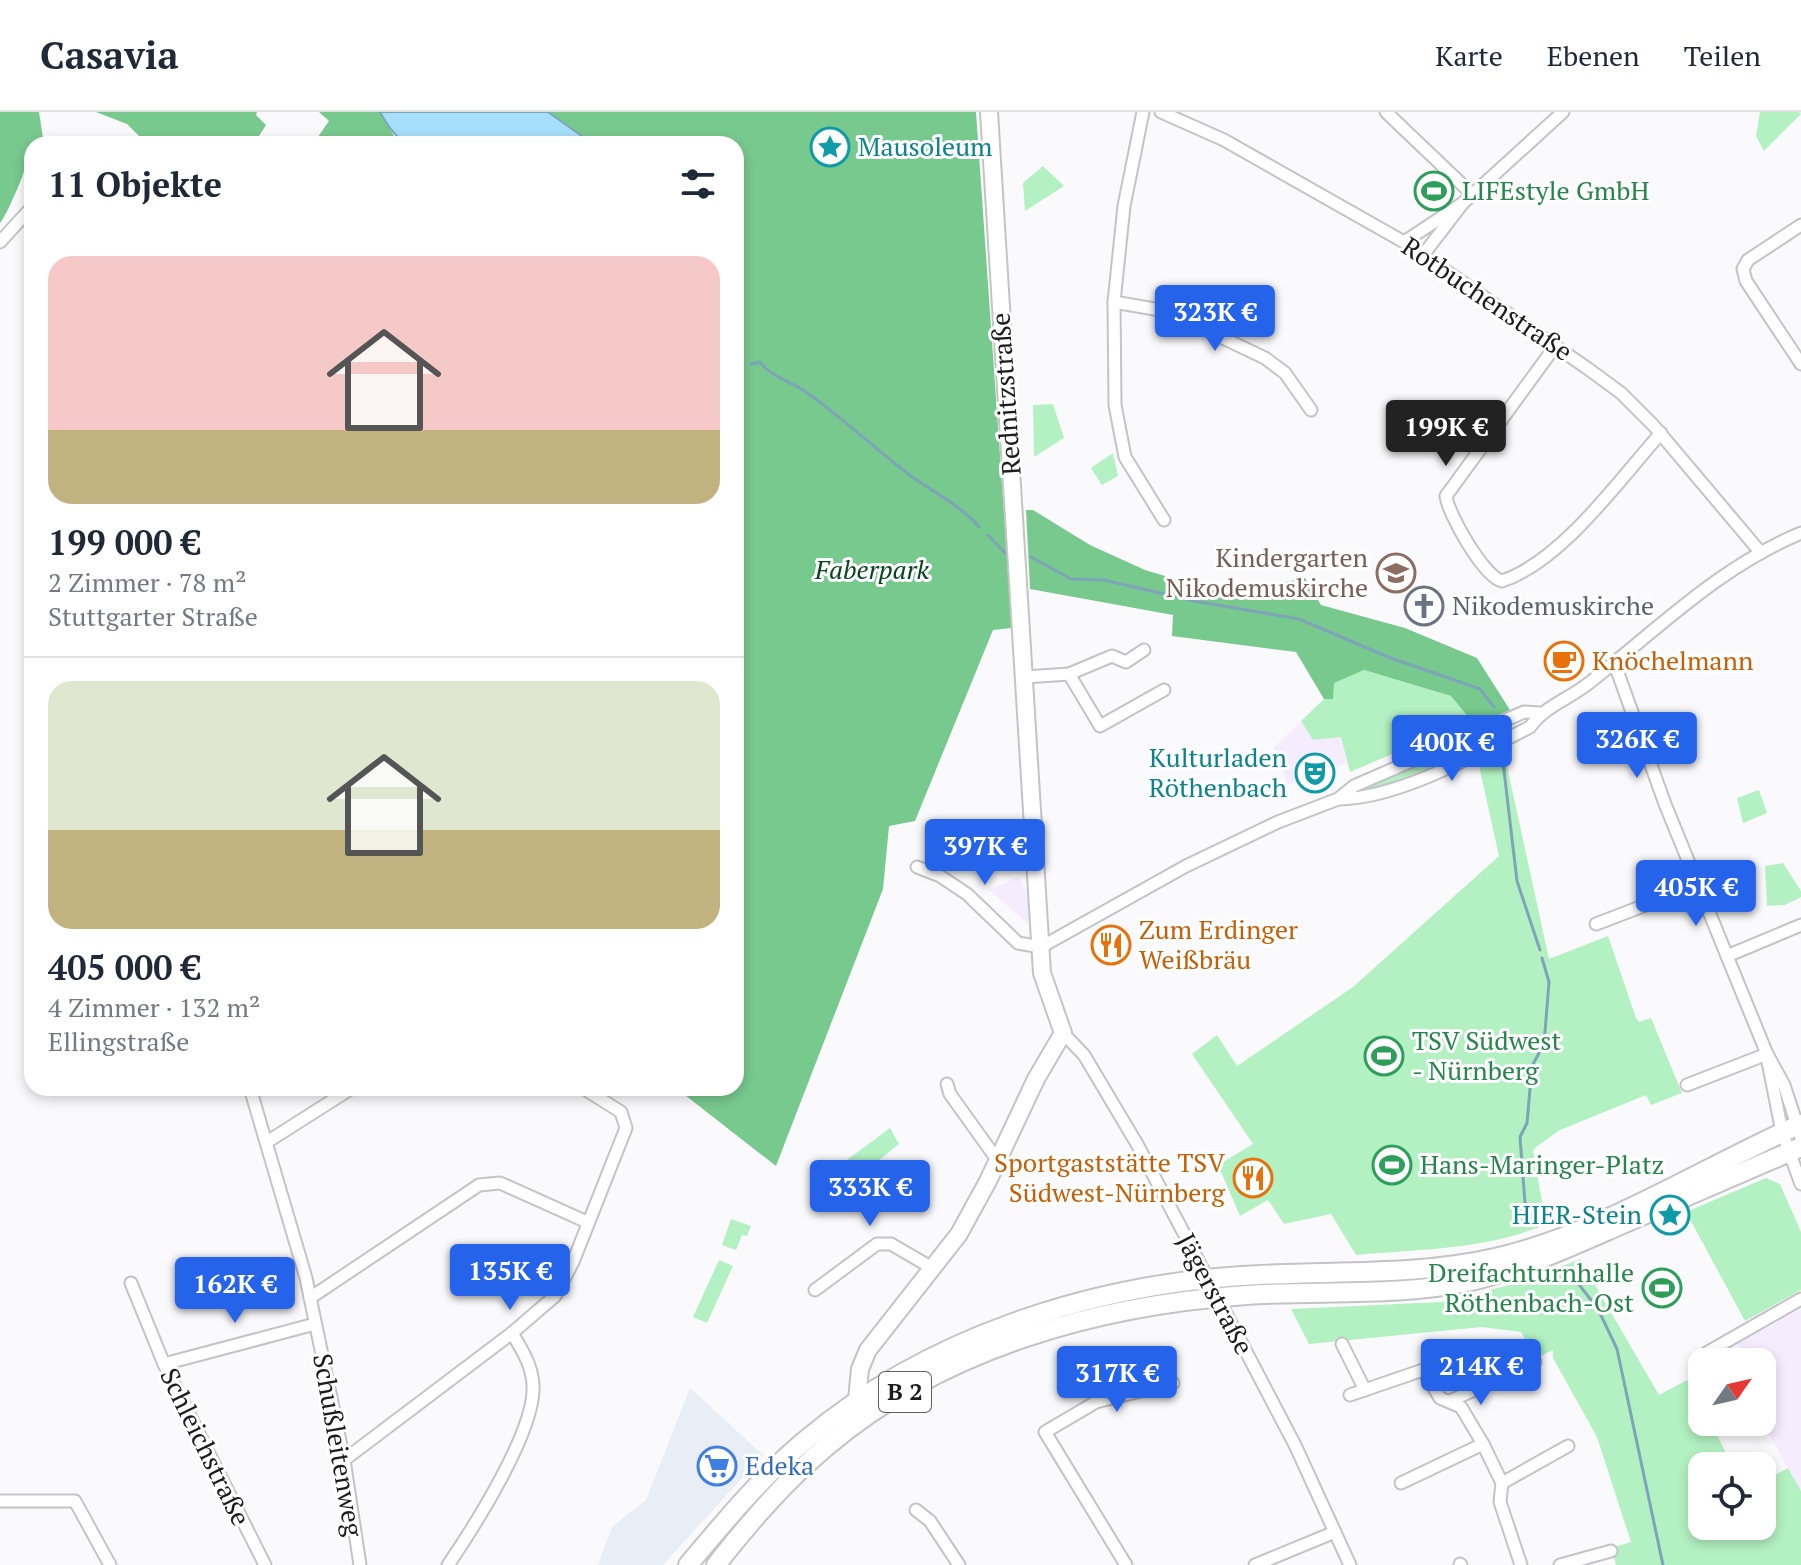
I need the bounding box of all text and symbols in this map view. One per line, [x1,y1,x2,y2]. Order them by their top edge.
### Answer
text: Casavia [40,30,179,80]
text: Karte [1435,37,1503,74]
text: Ebenen [1547,37,1640,74]
text: Teilen [1684,37,1761,74]
place icon: Mausoleum [809,126,851,168]
place label: Mausoleum [858,129,993,163]
text: 11 Objekte [48,162,222,207]
icon: filters [676,162,720,206]
sports icon: LIFEstyle GmbH [1413,170,1455,212]
place label: LIFEstyle GmbH [1462,173,1649,207]
street label: Rotbuchenstraße [1396,229,1579,368]
pin: 323K € [1150,285,1280,353]
text: 323K € [1173,294,1257,328]
icon: home [312,308,456,452]
street label: Rednitzstraße [982,312,1028,476]
pin: 199K € [1381,400,1511,468]
text: 199K € [1404,409,1488,443]
text: 199 000 € [48,520,201,565]
place label: Kindergarten Nikodemuskirche [1166,540,1368,604]
park label: Faberpark [814,552,929,586]
school or university icon: Kindergarten Nikodemuskirche [1375,552,1417,594]
text: 2 Zimmer · 78 m² [48,565,246,599]
church icon: Nikodemuskirche [1403,585,1445,627]
place label: Nikodemuskirche [1452,588,1654,622]
text: Stuttgarter Straße [48,599,258,633]
cafe icon: Knöchelmann [1543,640,1585,682]
place label: Knöchelmann [1592,643,1753,677]
pin: 326K € [1572,712,1702,780]
pin: 400K € [1387,715,1517,783]
text: 326K € [1595,721,1679,755]
text: 400K € [1410,724,1494,758]
icon: home [312,733,456,877]
place label: Kulturladen Röthenbach [1149,740,1287,804]
theatre icon: Kulturladen Röthenbach [1294,752,1336,794]
pin: 397K € [920,819,1050,887]
text: 397K € [943,828,1027,862]
pin: 405K € [1631,860,1761,928]
text: 405K € [1654,869,1738,903]
place label: Zum Erdinger Weißbräu [1139,912,1298,976]
restaurant icon: Zum Erdinger Weißbräu [1090,924,1132,966]
text: 405 000 € [48,945,201,990]
text: 4 Zimmer · 132 m² [48,990,260,1024]
place label: TSV Südwest - Nürnberg [1412,1023,1562,1087]
text: Ellingstraße [48,1024,189,1058]
sports icon: TSV Südwest - Nürnberg [1363,1035,1405,1077]
sports icon: Hans-Maringer-Platz [1371,1144,1413,1186]
place label: Sportgaststätte TSV Südwest-Nürnberg [994,1145,1225,1209]
place label: Hans-Maringer-Platz [1420,1147,1664,1181]
restaurant icon: Sportgaststätte TSV Südwest-Nürnberg [1232,1157,1274,1199]
pin: 333K € [805,1160,935,1228]
text: 333K € [828,1169,912,1203]
place icon: HIER-Stein [1649,1194,1691,1236]
place label: HIER-Stein [1512,1197,1642,1231]
street label: Jägerstraße [1170,1227,1262,1360]
pin: 135K € [445,1244,575,1312]
text: 135K € [468,1253,552,1287]
place label: Dreifachturnhalle Röthenbach-Ost [1428,1255,1634,1319]
pin: 162K € [170,1257,300,1325]
text: 162K € [193,1266,277,1300]
sports icon: Dreifachturnhalle Röthenbach-Ost [1641,1267,1683,1309]
pin: 214K € [1416,1339,1546,1407]
pin: 317K € [1052,1346,1182,1414]
text: 214K € [1439,1348,1523,1382]
north arrow [1688,1348,1776,1436]
map controls [1688,1348,1776,1540]
street label: Schußleitenweg [306,1351,372,1539]
text: 317K € [1075,1355,1159,1389]
street label: Schleichstraße [153,1362,259,1531]
road number: B 2 [879,1372,931,1412]
supermarket icon: Edeka [696,1445,738,1487]
place label: Edeka [745,1448,814,1482]
button: locate [1688,1452,1776,1540]

